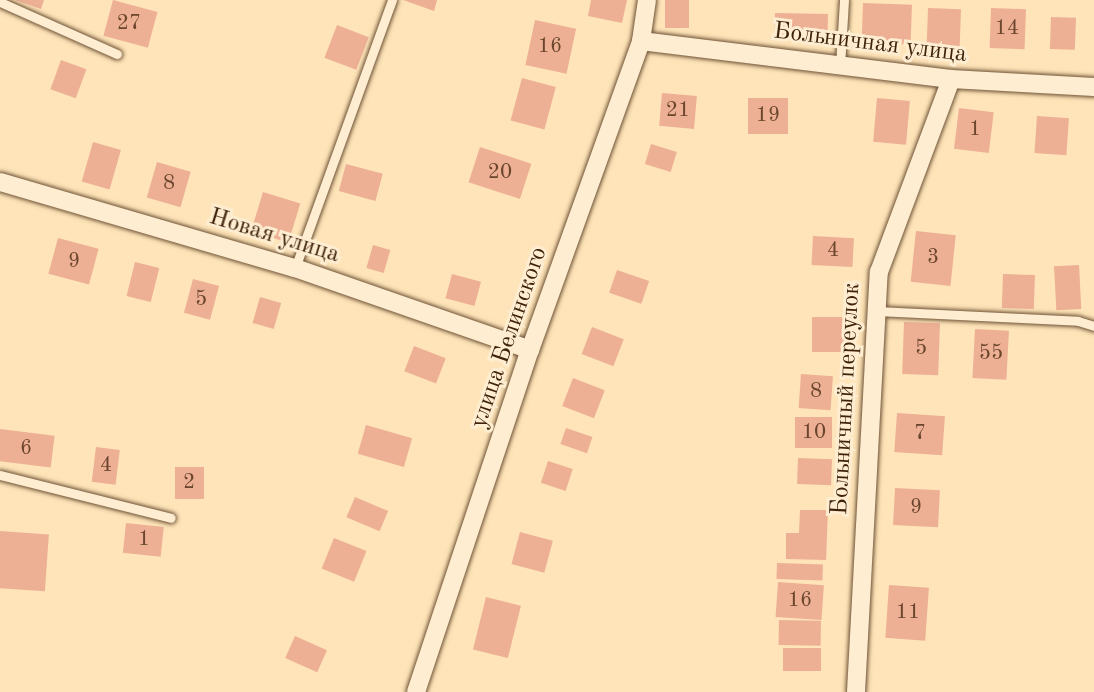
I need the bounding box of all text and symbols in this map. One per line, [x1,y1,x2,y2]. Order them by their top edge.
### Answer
house number: 27 [117,11,141,37]
house number: 14 [995,16,1019,42]
street label: Больничная улица [772,18,968,70]
house number: 16 [538,34,562,60]
house number: 21 [666,98,690,124]
house number: 19 [756,103,780,129]
house number: 1 [969,117,981,143]
house number: 20 [488,160,512,186]
house number: 8 [163,171,175,197]
street label: Новая улица [205,204,343,270]
house number: 4 [827,238,839,264]
street label: улица Белинского [465,244,555,432]
house number: 3 [927,245,939,271]
house number: 9 [68,249,80,275]
street label: Больничный переулок [827,282,867,516]
house number: 5 [195,287,207,313]
house number: 5 [915,336,927,362]
house number: 55 [979,341,1003,367]
house number: 8 [810,379,822,405]
house number: 10 [802,420,826,446]
house number: 7 [914,421,926,447]
house number: 6 [20,436,32,462]
house number: 4 [100,453,112,479]
house number: 2 [183,470,195,496]
house number: 9 [910,495,922,521]
house number: 1 [138,527,150,553]
house number: 16 [788,588,812,614]
house number: 11 [896,600,920,626]

